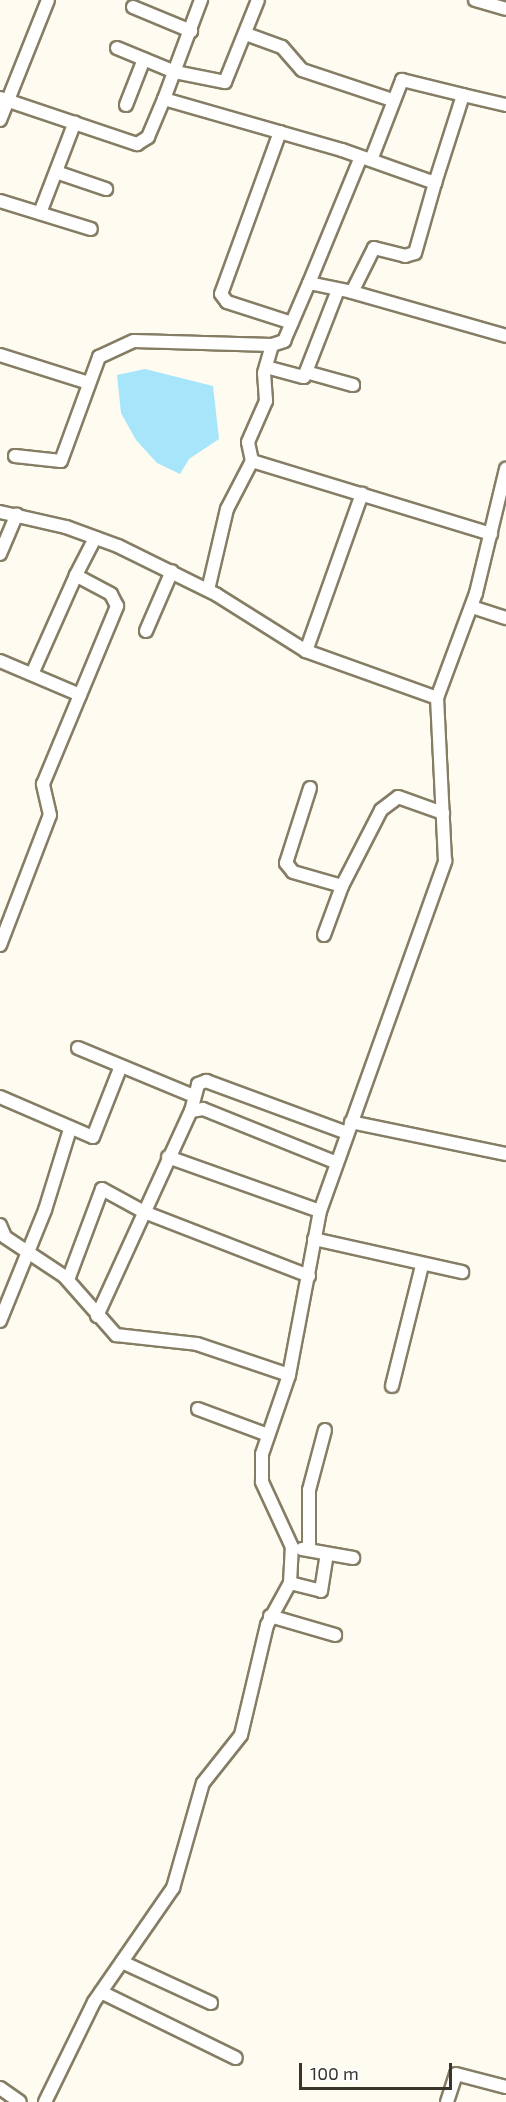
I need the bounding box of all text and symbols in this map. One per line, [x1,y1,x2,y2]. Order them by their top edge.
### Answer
scale bar [302,2051,455,2089]
text: 100 m [310,2062,359,2084]

